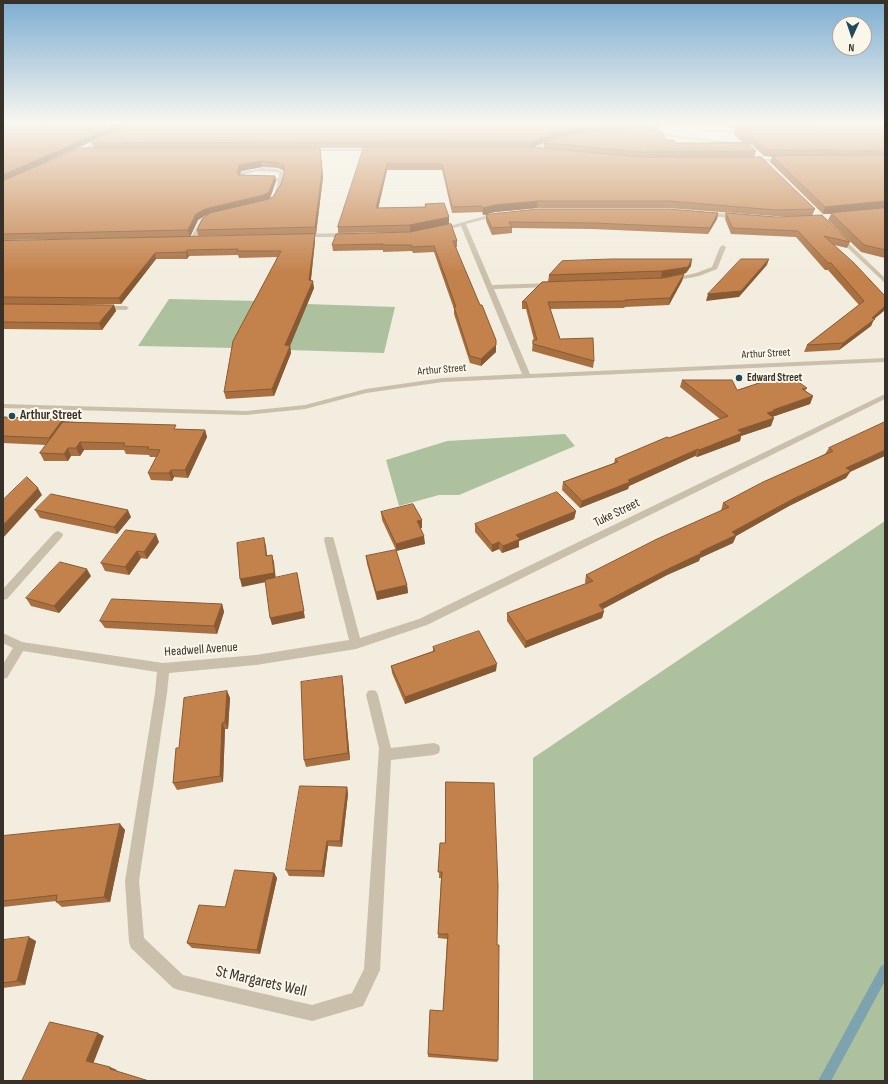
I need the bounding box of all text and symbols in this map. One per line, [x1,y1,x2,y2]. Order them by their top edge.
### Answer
north arrow [832,16,872,56]
text: N [848,41,855,54]
street label: Arthur Street [741,346,791,362]
street label: Arthur Street [417,361,467,379]
place label: Edward Street [747,371,802,385]
marker: Edward Street [734,373,744,383]
place label: Arthur Street [20,408,82,424]
marker: Arthur Street [7,411,17,421]
street label: Tuke Street [591,495,643,531]
street label: Headwell Avenue [164,640,238,660]
street label: St Margarets Well [214,962,308,1002]

